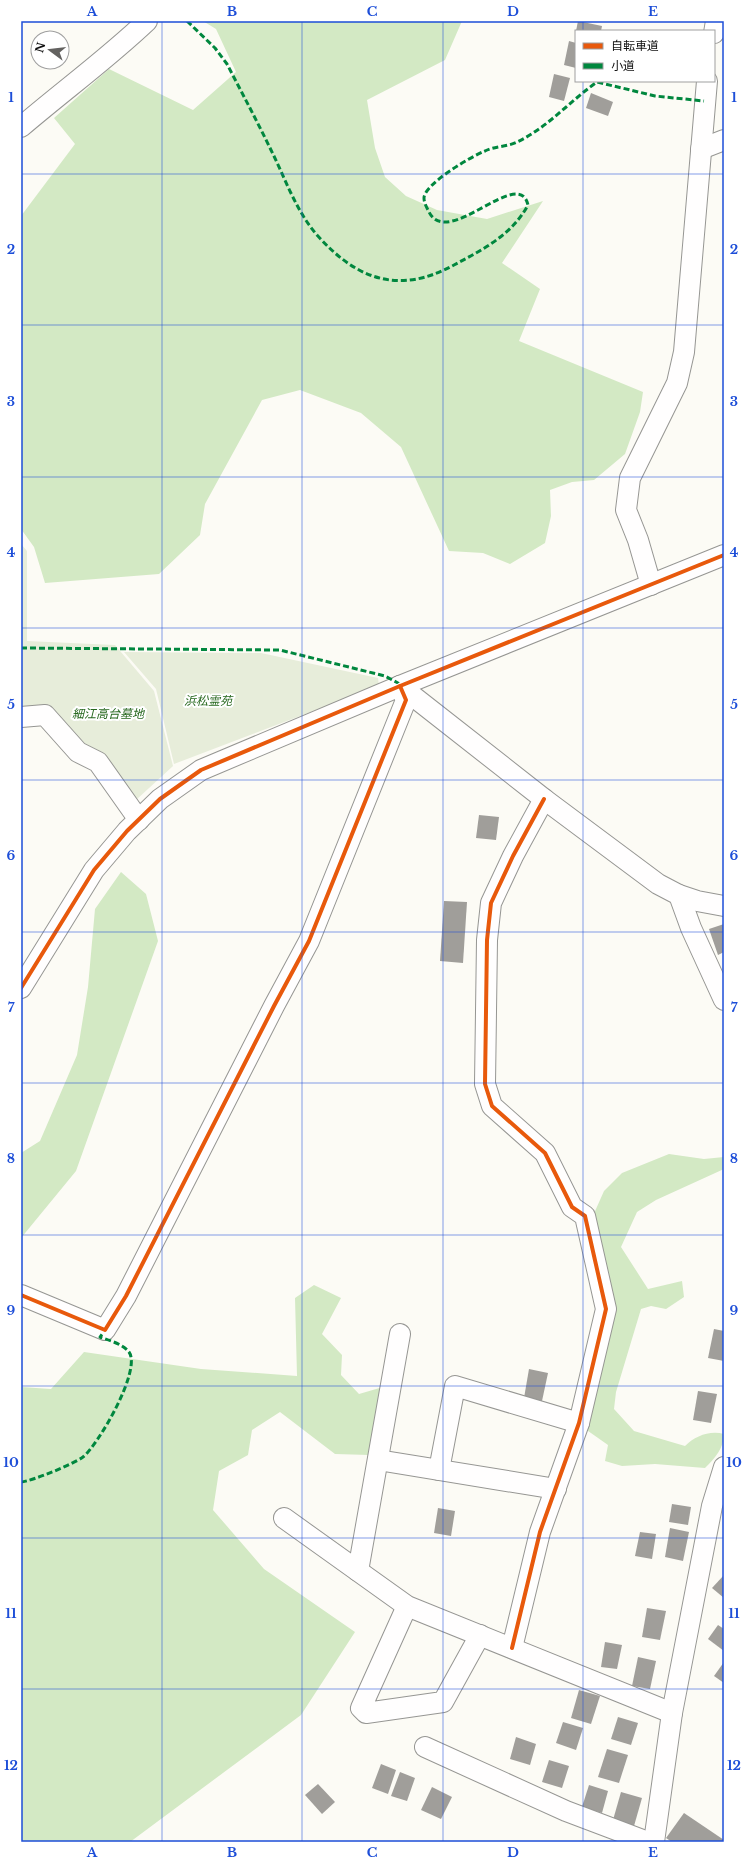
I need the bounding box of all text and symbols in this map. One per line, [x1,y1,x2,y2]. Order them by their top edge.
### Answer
text: A [86,3,98,20]
text: B [227,3,237,20]
text: C [367,3,378,20]
text: D [507,3,519,20]
text: E [648,3,658,20]
north arrow [30,30,70,70]
legend [575,30,715,82]
text: 自転車道 [611,38,659,53]
text: N [32,40,49,54]
text: 小道 [611,58,635,73]
text: 1 [8,89,14,106]
text: 1 [731,89,737,106]
text: 2 [7,241,15,258]
text: 2 [730,241,738,258]
text: 3 [7,393,15,410]
text: 3 [730,393,738,410]
text: 4 [7,544,16,561]
text: 4 [730,544,739,561]
park label: 浜松霊苑 [184,693,234,708]
text: 5 [7,696,15,713]
text: 5 [730,696,738,713]
park label: 細江高台墓地 [72,706,146,721]
text: 6 [7,847,16,864]
text: 6 [730,847,739,864]
text: 7 [8,999,15,1016]
text: 7 [731,999,738,1016]
text: 8 [7,1150,15,1167]
text: 8 [730,1150,738,1167]
text: 9 [7,1302,16,1319]
text: 9 [730,1302,739,1319]
text: 10 [3,1454,19,1471]
text: 10 [726,1454,742,1471]
text: 11 [5,1605,17,1622]
text: 11 [728,1605,740,1622]
text: 12 [4,1757,18,1774]
text: 12 [727,1757,741,1774]
text: A [86,1844,98,1861]
text: B [227,1844,237,1861]
text: C [367,1844,378,1861]
text: D [507,1844,519,1861]
text: E [648,1844,658,1861]

